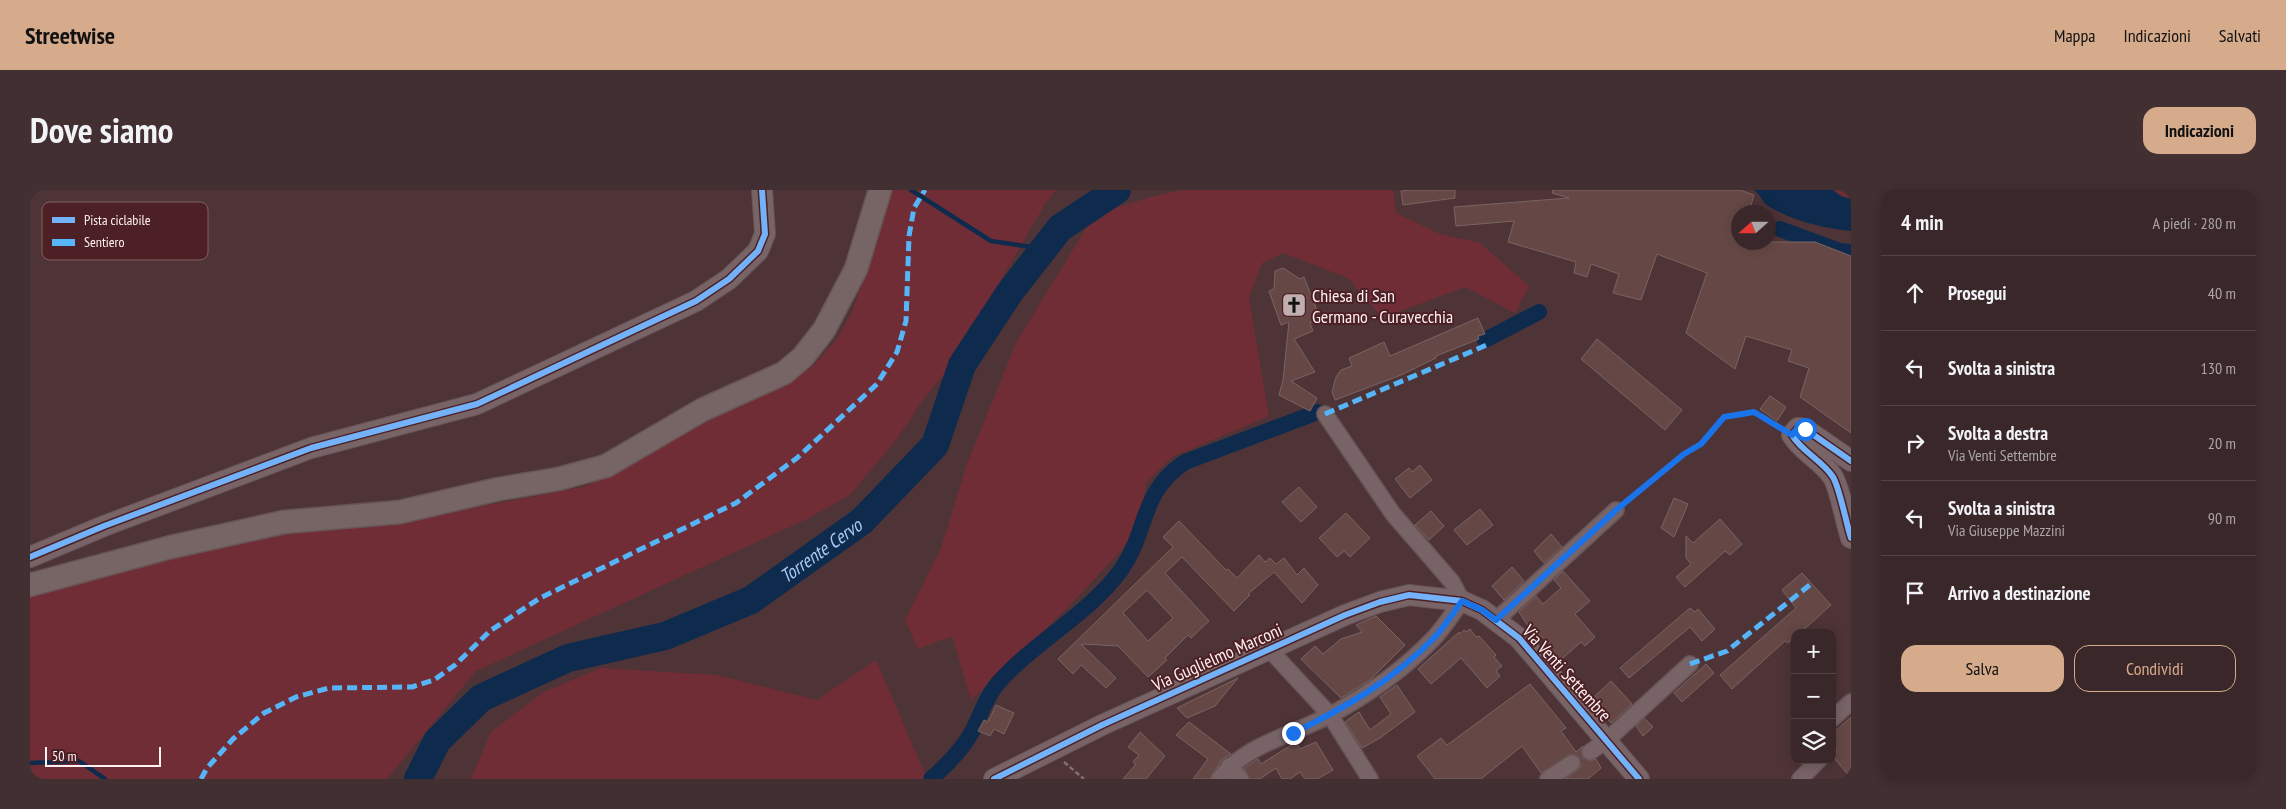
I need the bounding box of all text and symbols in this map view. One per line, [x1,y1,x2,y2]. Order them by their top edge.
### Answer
text: Streetwise [25,20,115,51]
text: Mappa [2054,24,2095,47]
text: Indicazioni [2123,24,2191,47]
text: Salvati [2219,24,2261,47]
text: Dove siamo [30,107,173,153]
button: Indicazioni [2143,107,2256,154]
legend [42,202,208,260]
north arrow [1731,205,1776,250]
text: 4 min [1901,209,1943,236]
text: Pista ciclabile [84,211,151,229]
text: A piedi · 280 m [2153,213,2236,233]
text: Sentiero [84,233,124,251]
icon: ahead [1901,279,1929,307]
text: Prosegui [1948,281,2007,305]
text: 40 m [2208,283,2236,303]
place label: Chiesa di San Germano - Curavecchia [1312,284,1453,328]
church icon: Chiesa di San Germano - Curavecchia [1281,292,1307,318]
icon: left [1901,354,1929,382]
text: Svolta a sinistra [1948,356,2055,380]
text: 130 m [2201,358,2236,378]
route start [1794,418,1817,441]
text: Svolta a destra [1948,421,2048,445]
icon: right [1901,429,1929,457]
text: 20 m [2208,433,2236,453]
text: Via Venti Settembre [1948,445,2057,465]
text: Svolta a sinistra [1948,496,2055,520]
icon: left [1901,504,1929,532]
text: 90 m [2208,508,2236,528]
water label: Torrente Cervo [775,512,868,588]
text: Via Giuseppe Mazzini [1948,520,2065,540]
icon: arrive [1901,579,1929,607]
text: Arrivo a destinazione [1948,581,2091,605]
street label: Via Guglielmo Marconi [1147,618,1286,696]
street label: Via Venti Settembre [1517,619,1617,726]
map controls [1791,629,1836,764]
button: + [1791,629,1836,674]
button: Salva [1901,645,2064,692]
button: Condividi [2074,645,2236,692]
button: − [1791,674,1836,719]
button: layers [1791,719,1836,764]
route end [1282,722,1305,745]
scale bar [45,744,161,767]
text: 50 m [52,747,77,765]

